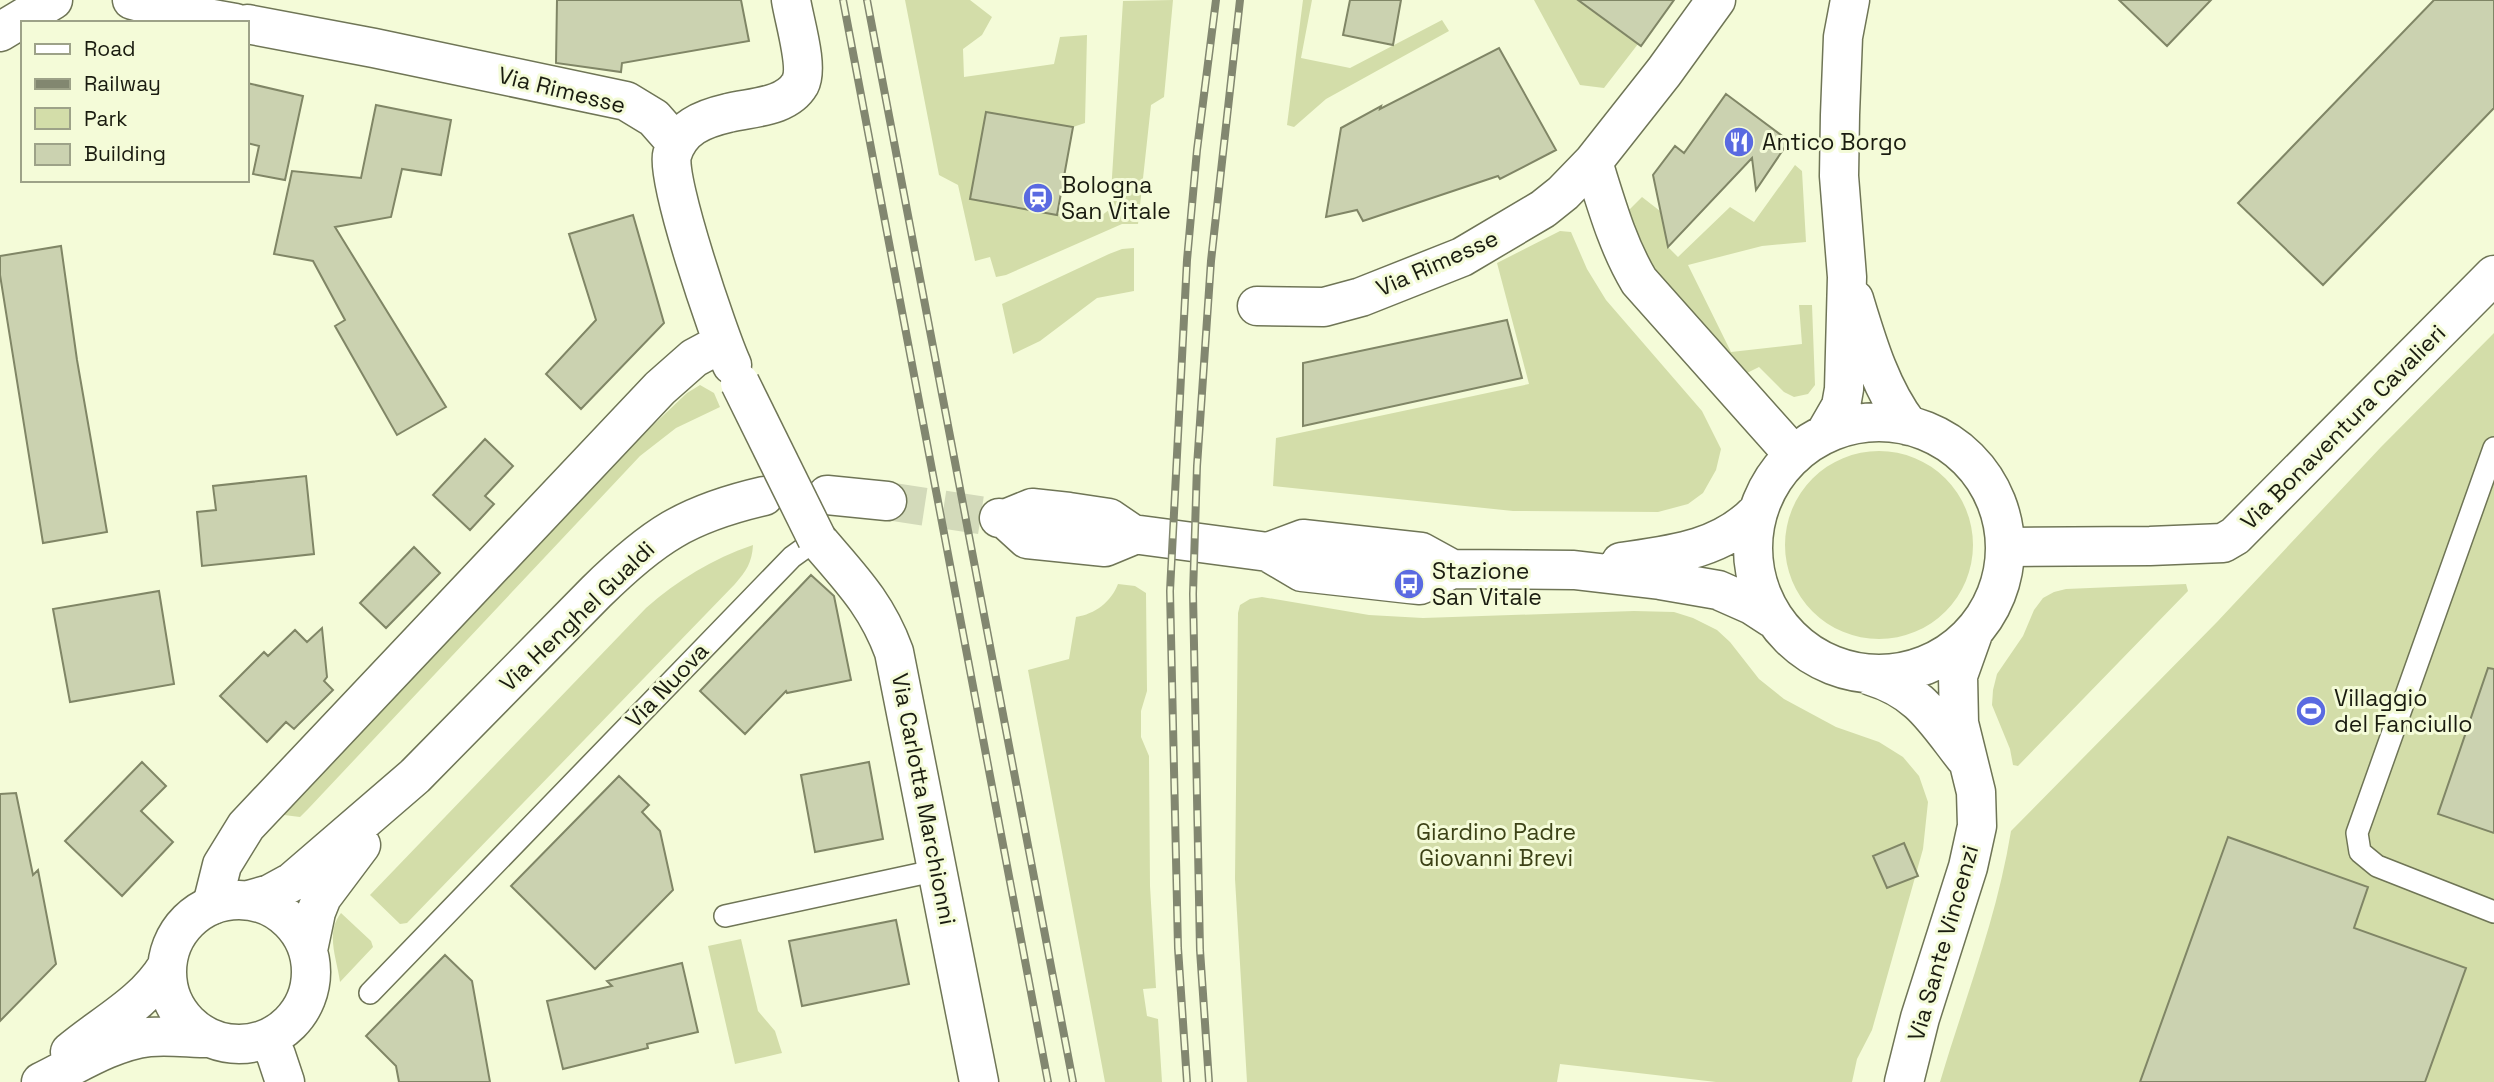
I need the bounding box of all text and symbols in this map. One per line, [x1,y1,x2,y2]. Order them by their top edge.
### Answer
legend [21,21,248,182]
text: Road [84,35,136,62]
street label: Via Rimesse [495,60,629,120]
text: Railway [84,70,161,97]
text: Park [84,105,128,132]
restaurant icon: Antico Borgo [1722,125,1756,159]
place label: Antico Borgo [1762,127,1907,157]
text: Building [84,140,166,167]
place label: Bologna San Vitale [1061,170,1171,226]
station icon: Bologna San Vitale [1021,181,1055,215]
street label: Via Rimesse [1371,223,1503,303]
street label: Via Bonaventura Cavalieri [2234,318,2452,536]
street label: Via Henghel Gualdi [493,534,661,698]
place label: Stazione San Vitale [1432,556,1542,612]
bus stop icon: Stazione San Vitale [1392,567,1426,601]
street label: Via Nuova [619,636,715,734]
street label: Via Carlotta Marchionni [885,671,963,927]
place label: Villaggio del Fanciullo [2334,683,2473,739]
sports icon: Villaggio del Fanciullo [2294,694,2328,728]
park label: Giardino Padre Giovanni Brevi [1416,817,1576,873]
street label: Via Sante Vincenzi [1901,842,1985,1044]

